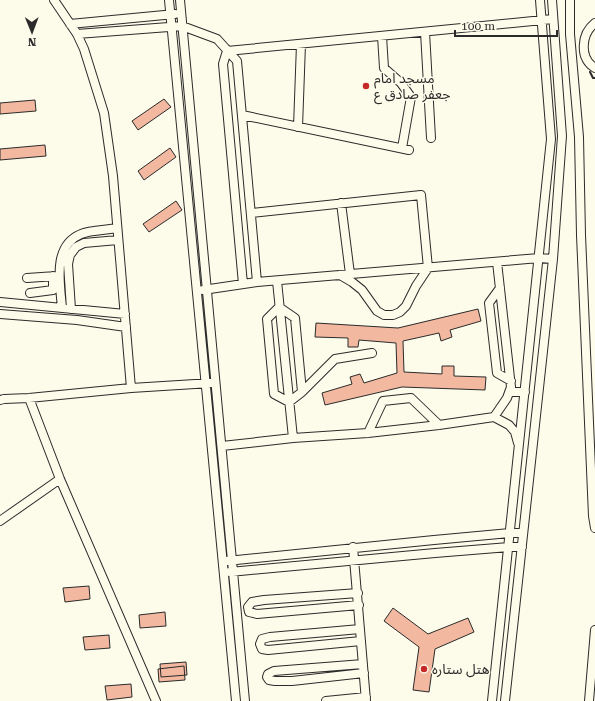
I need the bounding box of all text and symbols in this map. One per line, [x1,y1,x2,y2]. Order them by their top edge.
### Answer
north arrow [12,12,52,52]
scale bar [455,12,557,38]
text: 100 m [461,19,495,33]
text: N [27,35,37,48]
place label: مسجد امام جعفر صادق ع [374,70,450,105]
marker: مسجد امام جعفر صادق ع [361,81,371,91]
place label: هتل ستاره [432,661,490,678]
marker: هتل ستاره [419,664,429,674]

